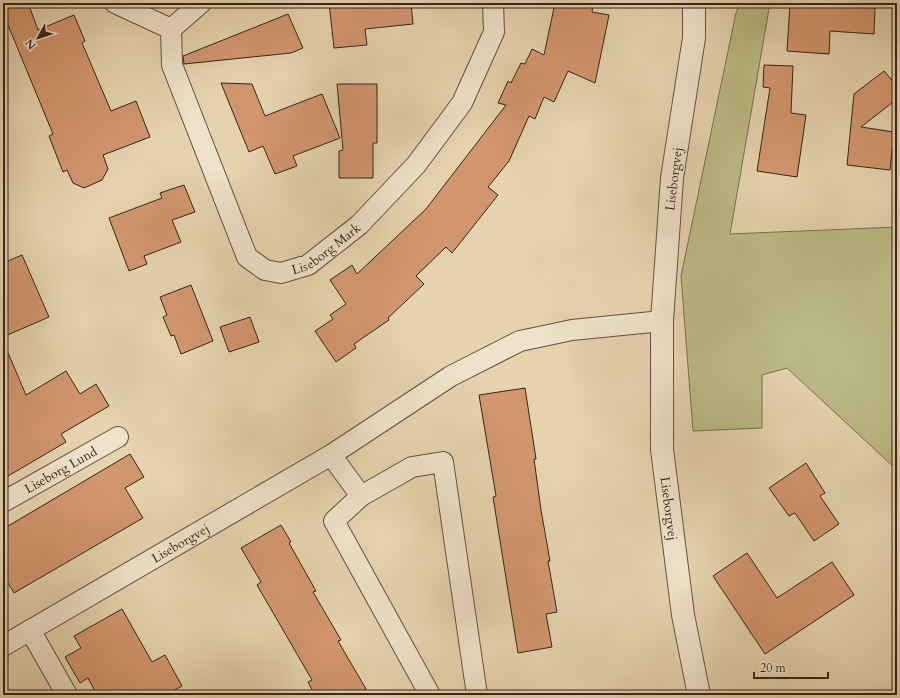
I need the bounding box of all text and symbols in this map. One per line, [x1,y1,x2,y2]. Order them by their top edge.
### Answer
north arrow [18,18,58,58]
text: N [22,35,40,53]
street label: Liseborgvej [661,146,687,212]
street label: Liseborg Mark [289,219,365,279]
street label: Liseborg Lund [21,443,101,498]
street label: Liseborgvej [656,476,681,541]
street label: Liseborgvej [148,520,213,568]
scale bar [754,654,828,680]
text: 20 m [760,660,787,676]

